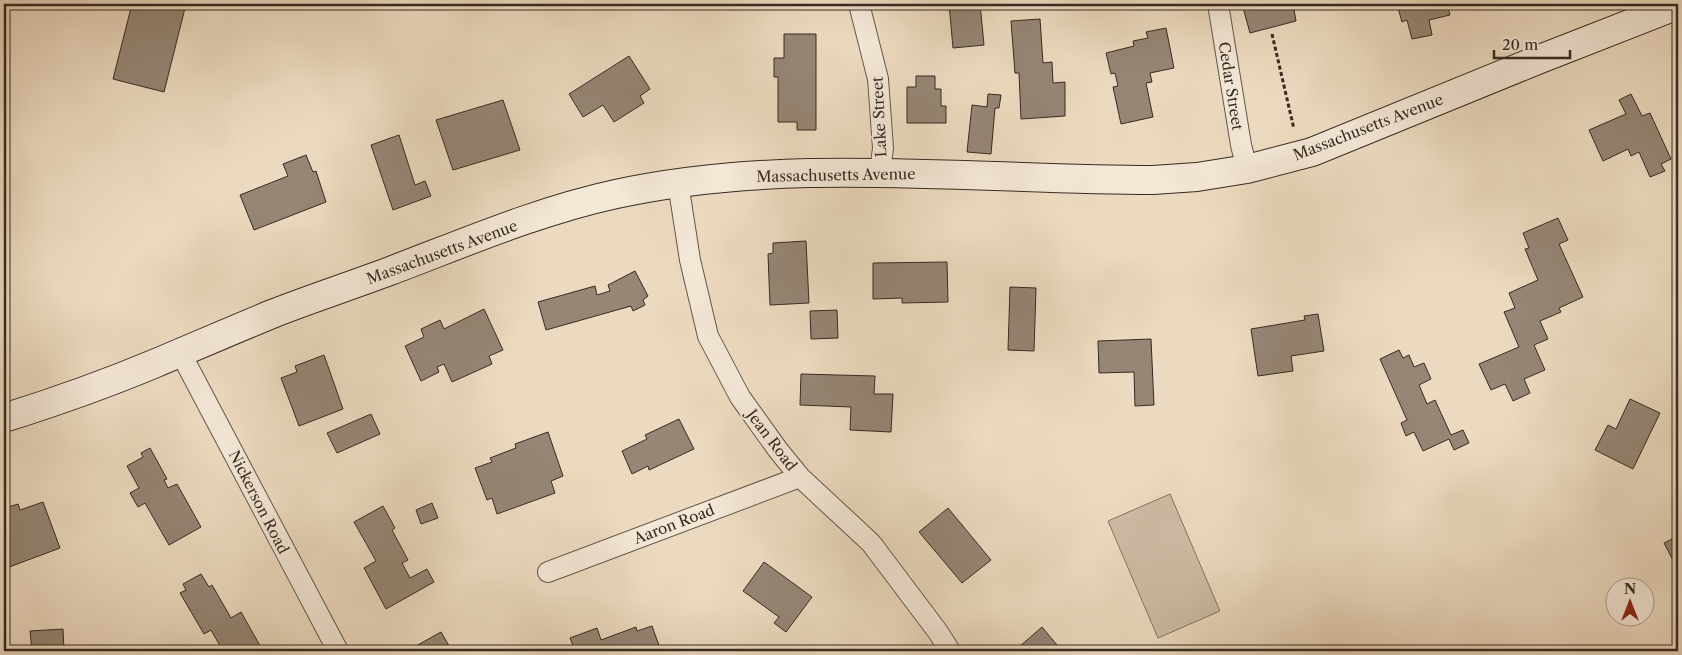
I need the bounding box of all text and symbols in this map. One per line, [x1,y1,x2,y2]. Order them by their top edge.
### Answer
scale bar [1494,28,1571,60]
text: 20 m [1502,35,1538,54]
street label: Cedar Street [1215,40,1247,132]
street label: Lake Street [867,75,891,158]
street label: Massachusetts Avenue [1290,90,1446,164]
street label: Massachusetts Avenue [756,164,916,186]
street label: Massachusetts Avenue [364,216,520,288]
street label: Jean Road [742,404,801,474]
street label: Nickerson Road [225,447,293,557]
street label: Aaron Road [630,500,717,548]
north arrow [1604,578,1654,628]
text: N [1624,580,1636,598]

